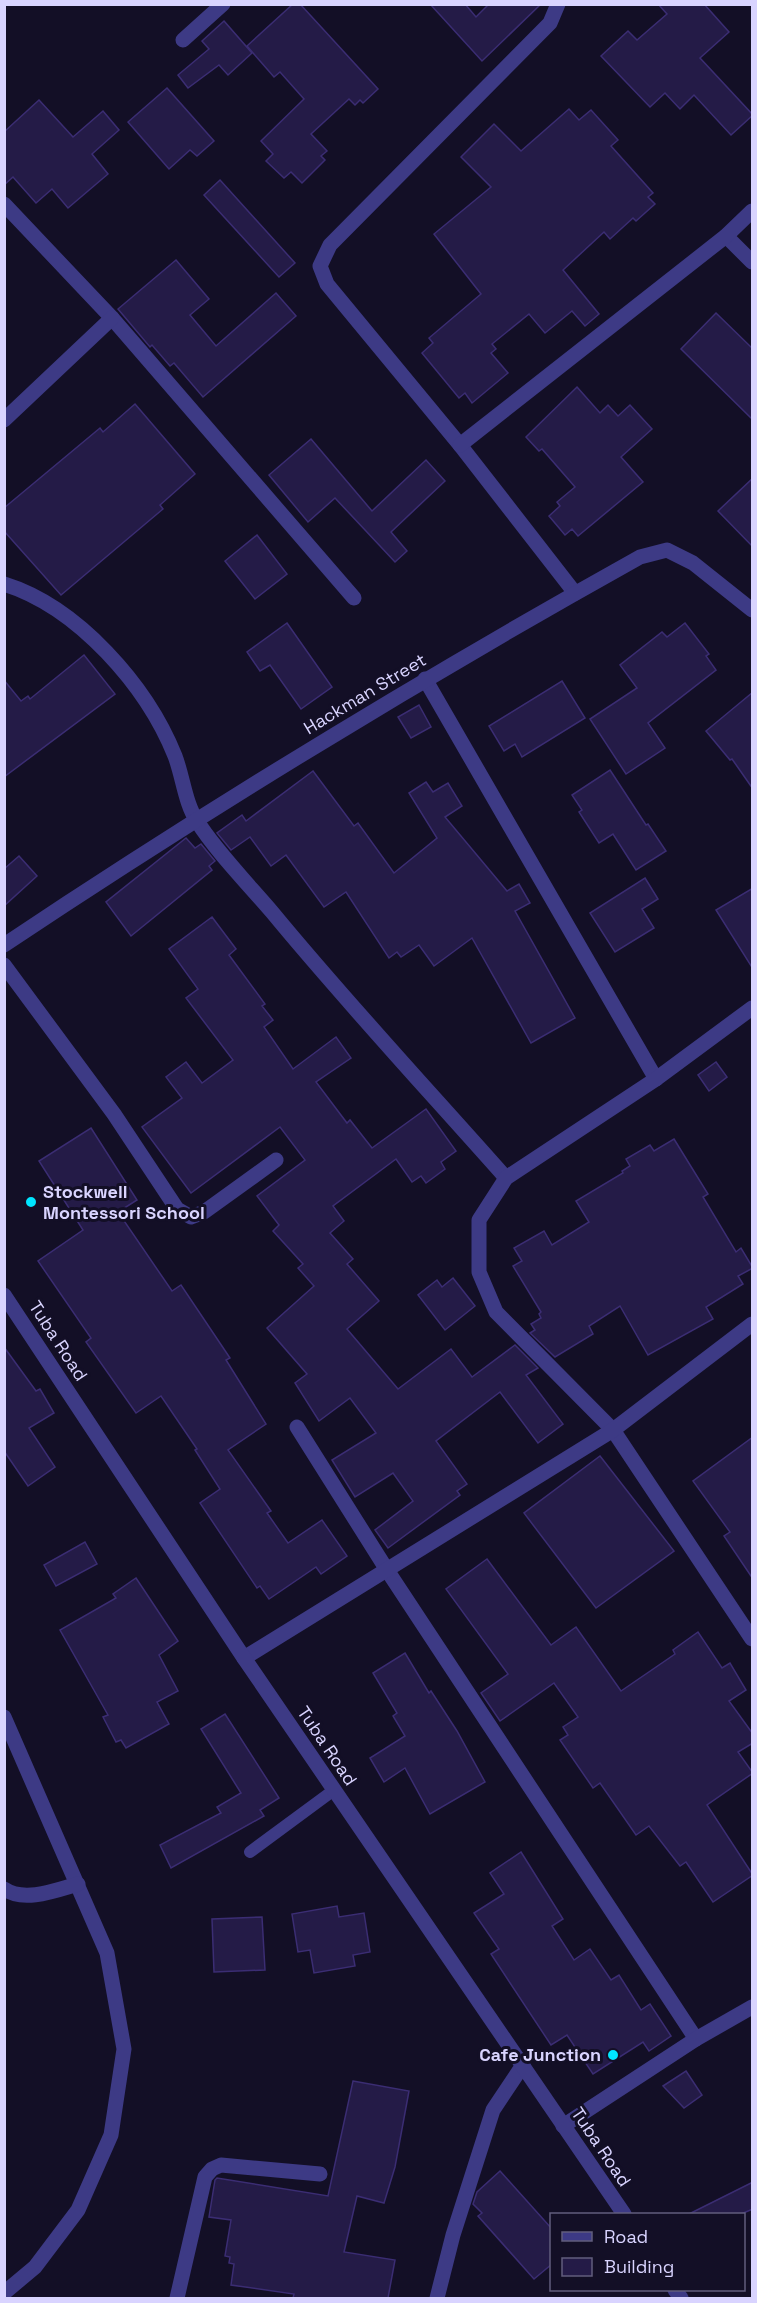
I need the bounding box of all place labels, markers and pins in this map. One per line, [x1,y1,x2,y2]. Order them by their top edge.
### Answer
place label: Stockwell Montessori School [43,1180,205,1224]
marker: Stockwell Montessori School [24,1195,38,1209]
place label: Cafe Junction [479,2043,601,2066]
marker: Cafe Junction [606,2048,620,2062]

